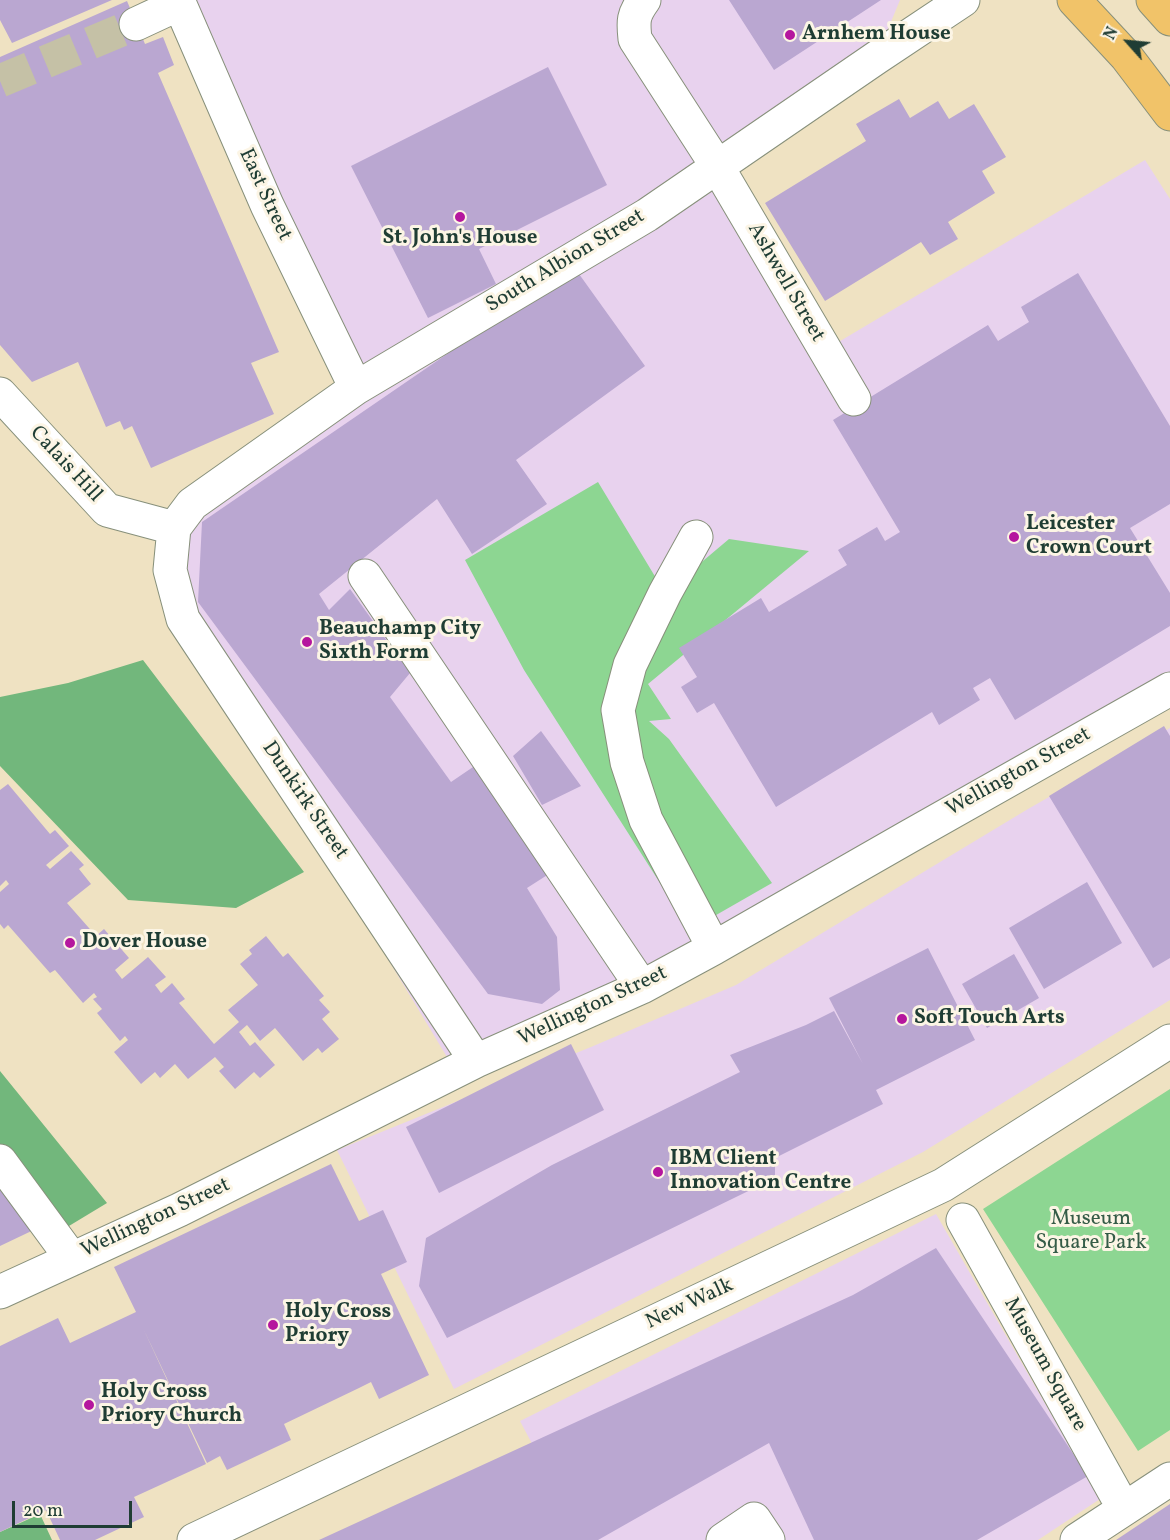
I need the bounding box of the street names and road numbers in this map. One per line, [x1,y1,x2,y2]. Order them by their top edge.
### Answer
street label: East Street [232,145,296,245]
street label: South Albion Street [482,205,650,319]
street label: Ashwell Street [741,219,829,347]
street label: Calais Hill [23,422,107,508]
street label: Wellington Street [942,723,1096,823]
street label: Dunkirk Street [255,737,353,865]
street label: Wellington Street [514,961,672,1053]
street label: Wellington Street [77,1173,235,1265]
street label: New Walk [642,1274,738,1336]
street label: Museum Square [997,1294,1091,1436]

